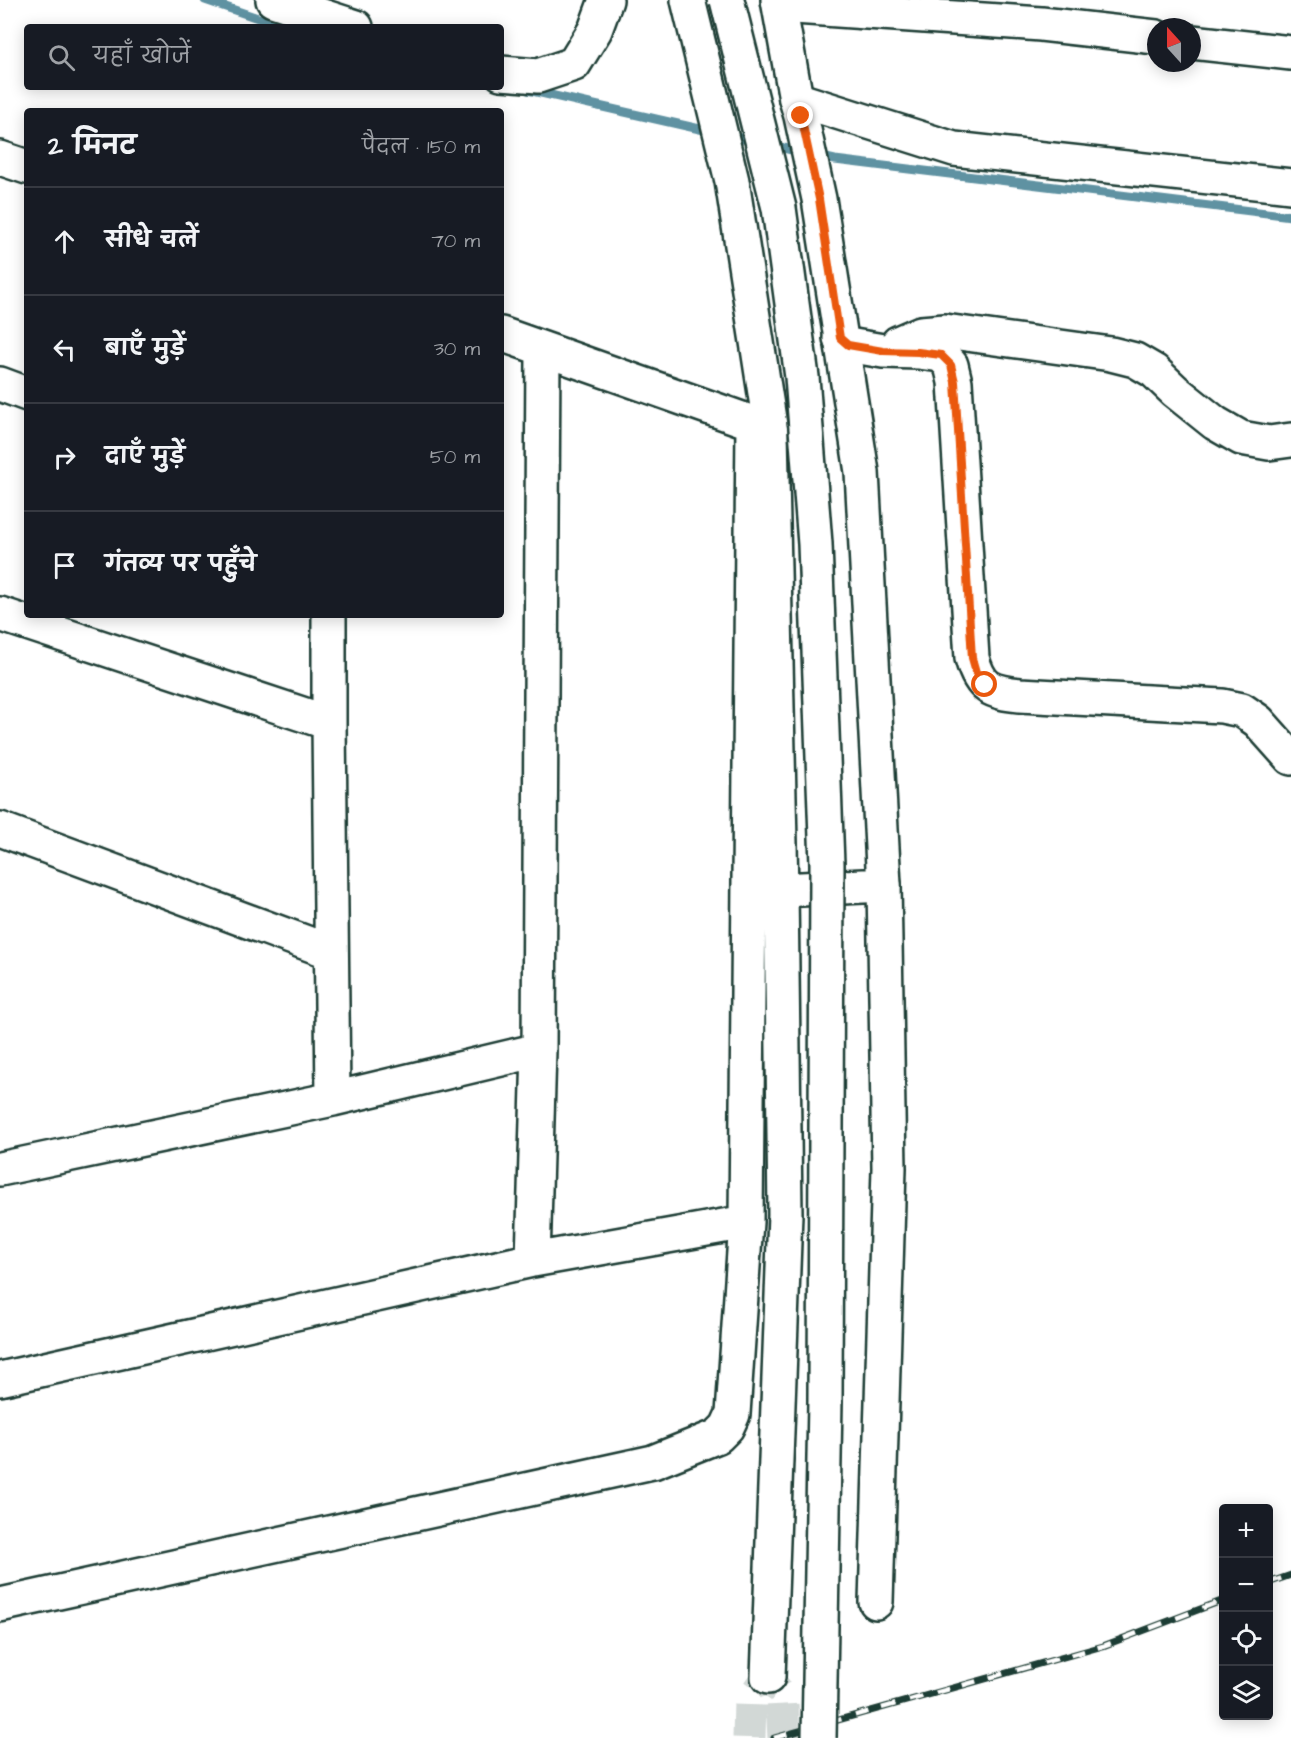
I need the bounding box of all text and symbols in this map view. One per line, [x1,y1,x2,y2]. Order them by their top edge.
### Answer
north arrow [1147,18,1201,72]
search box [24,24,504,90]
icon: search [45,41,78,74]
text: यहाँ खोजें [93,41,191,72]
route end [787,102,813,128]
text: 2 मिनट [48,128,136,164]
text: पैदल · 150 m [362,133,480,161]
icon: ahead [48,225,81,258]
text: सीधे चलें [105,225,198,256]
text: 70 m [432,227,480,255]
icon: left [48,333,81,366]
text: बाएँ मुड़ें [105,333,185,364]
text: 30 m [434,335,480,363]
icon: right [48,441,81,474]
text: दाएँ मुड़ें [105,441,185,472]
text: 50 m [430,443,480,471]
icon: arrive [48,549,81,582]
text: गंतव्य पर पहुँचे [105,549,256,580]
route start [971,671,997,697]
map controls [1219,1504,1273,1720]
button: + [1219,1504,1273,1558]
button: − [1219,1558,1273,1612]
button: locate [1219,1612,1273,1666]
button: layers [1219,1666,1273,1720]

